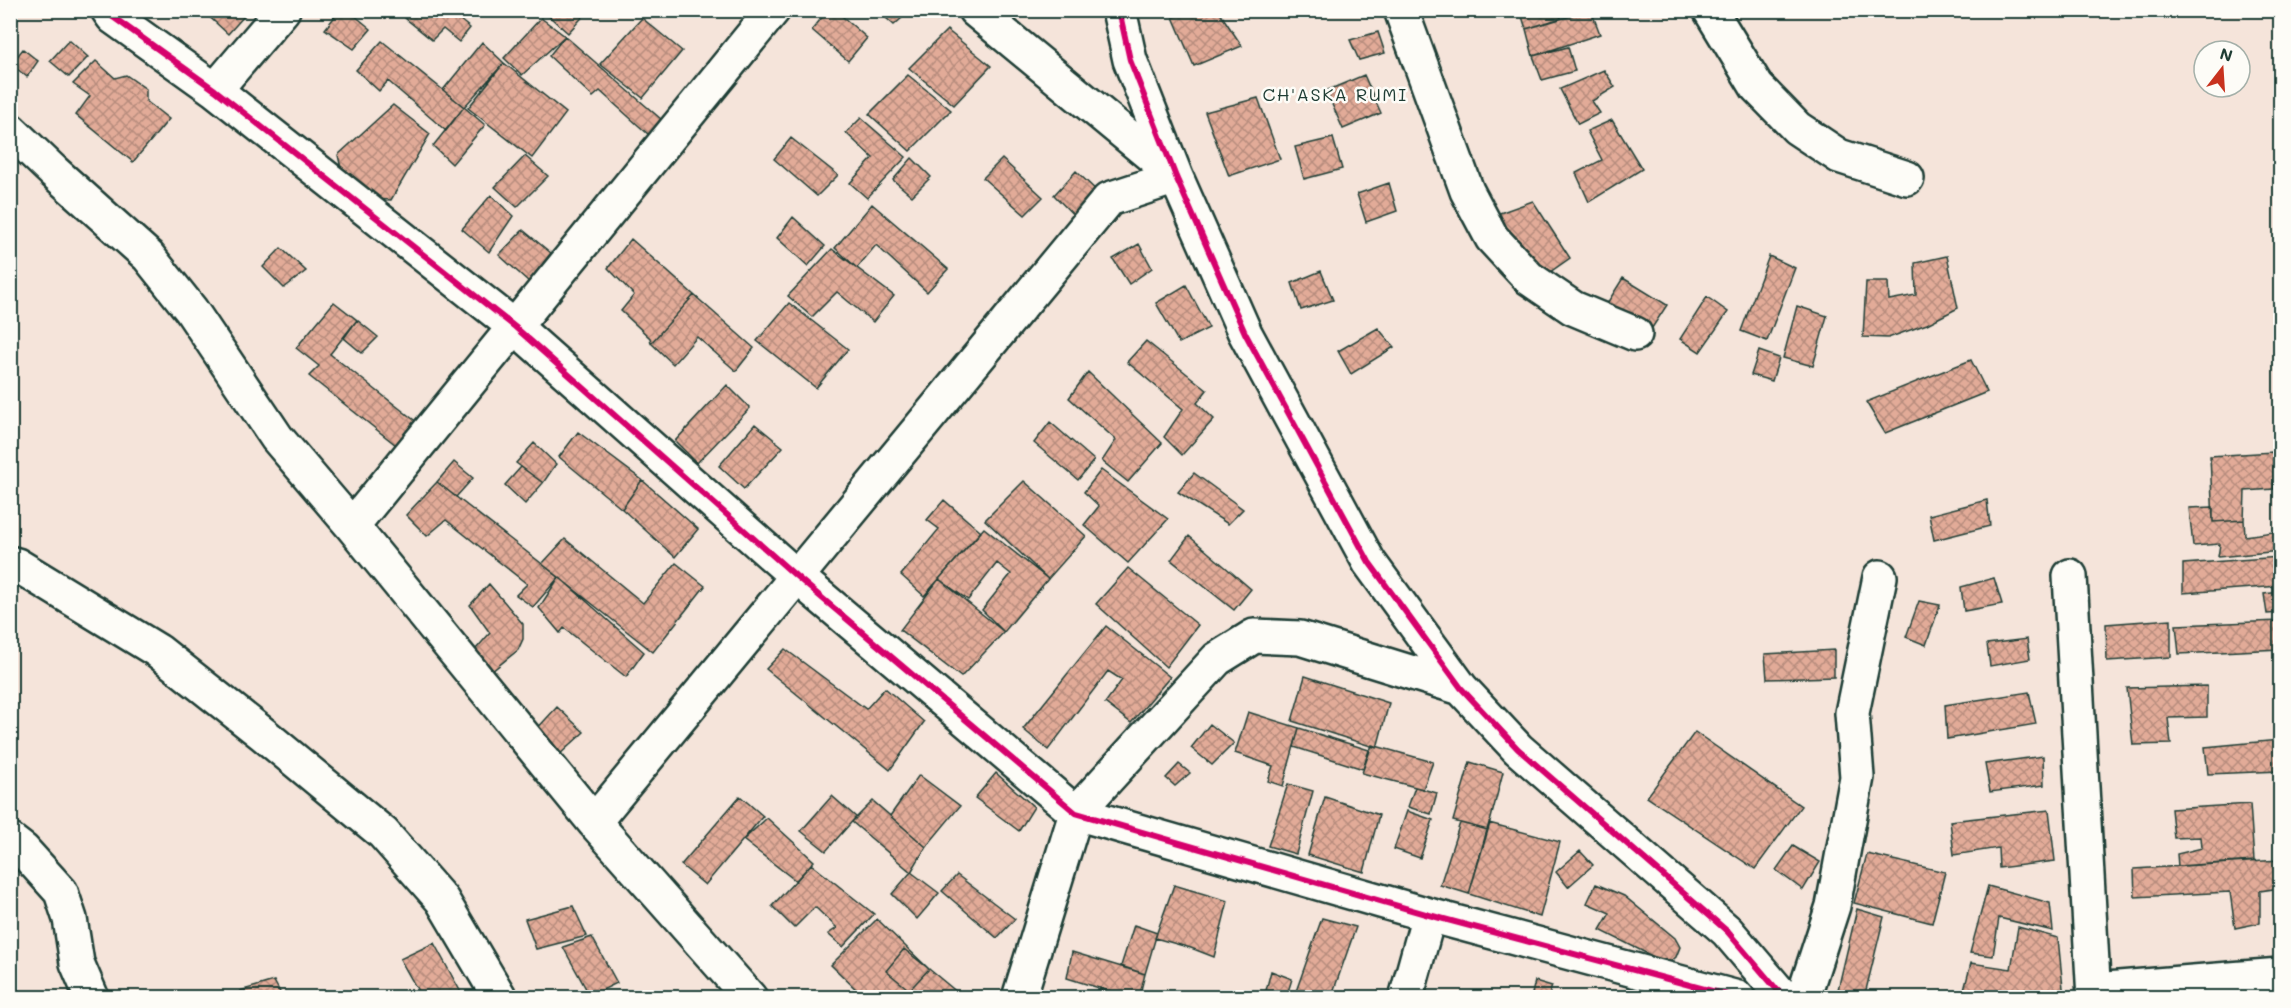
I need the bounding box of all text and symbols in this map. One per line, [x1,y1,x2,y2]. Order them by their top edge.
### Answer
north arrow [2192,39,2252,99]
text: N [2218,42,2235,66]
district label: CH'ASKA RUMI [1262,82,1408,106]

